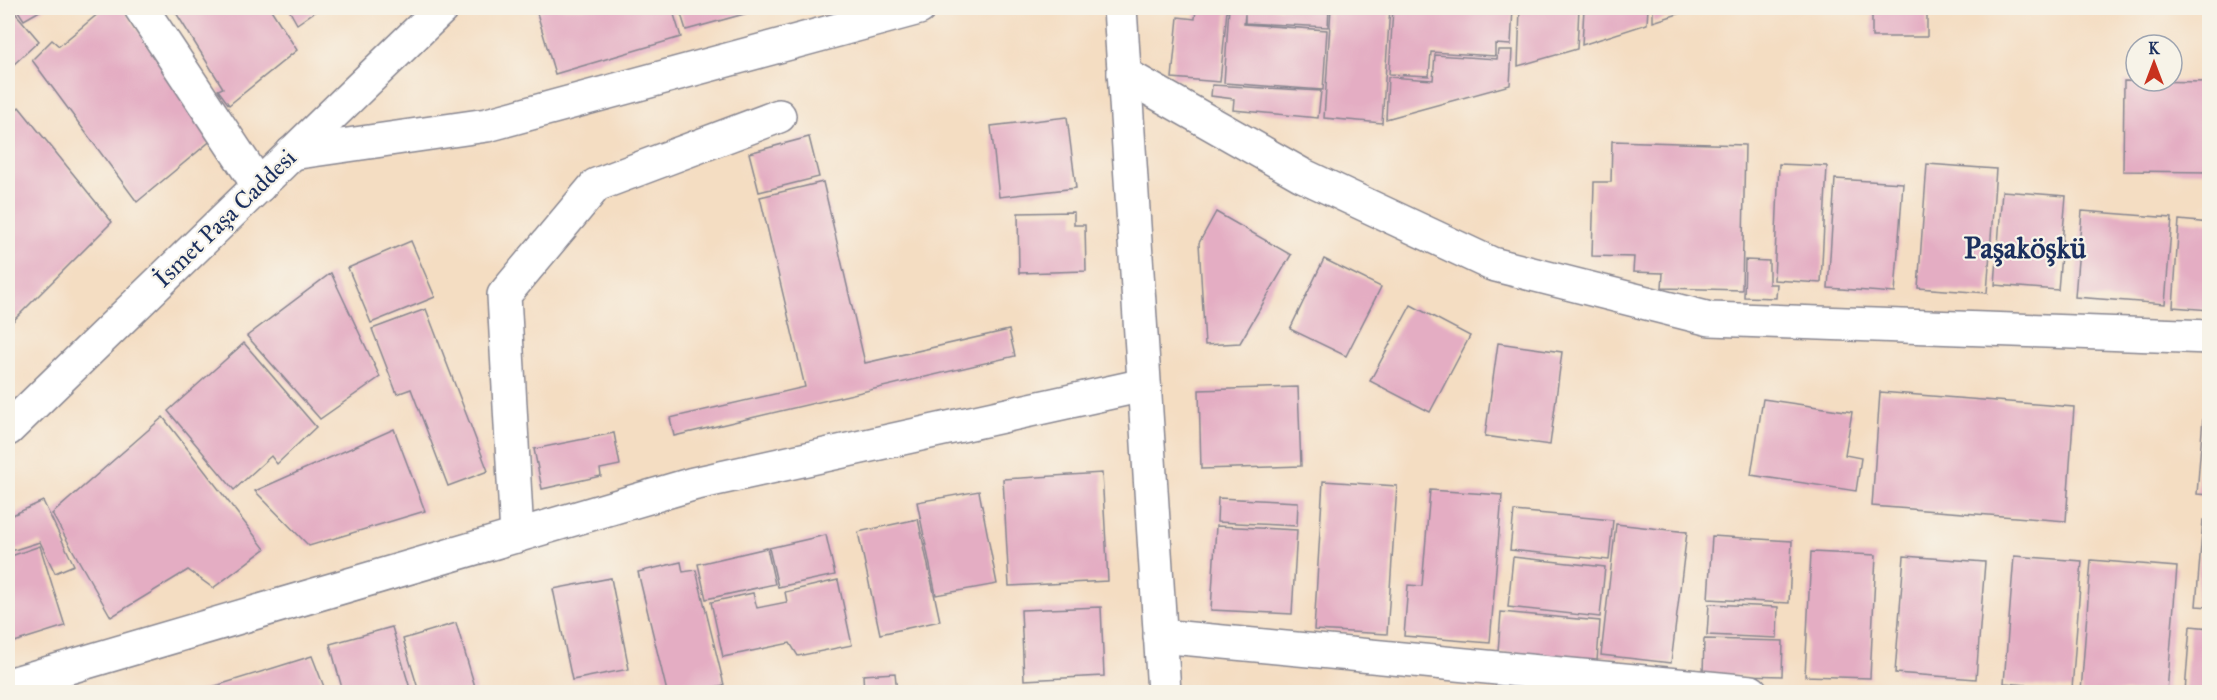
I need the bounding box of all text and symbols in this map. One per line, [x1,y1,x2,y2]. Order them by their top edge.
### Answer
north arrow [2124,33,2184,93]
text: K [2148,39,2160,58]
street label: İsmet Paşa Caddesi [148,142,303,293]
district label: Paşaköşkü [1964,230,2086,267]

